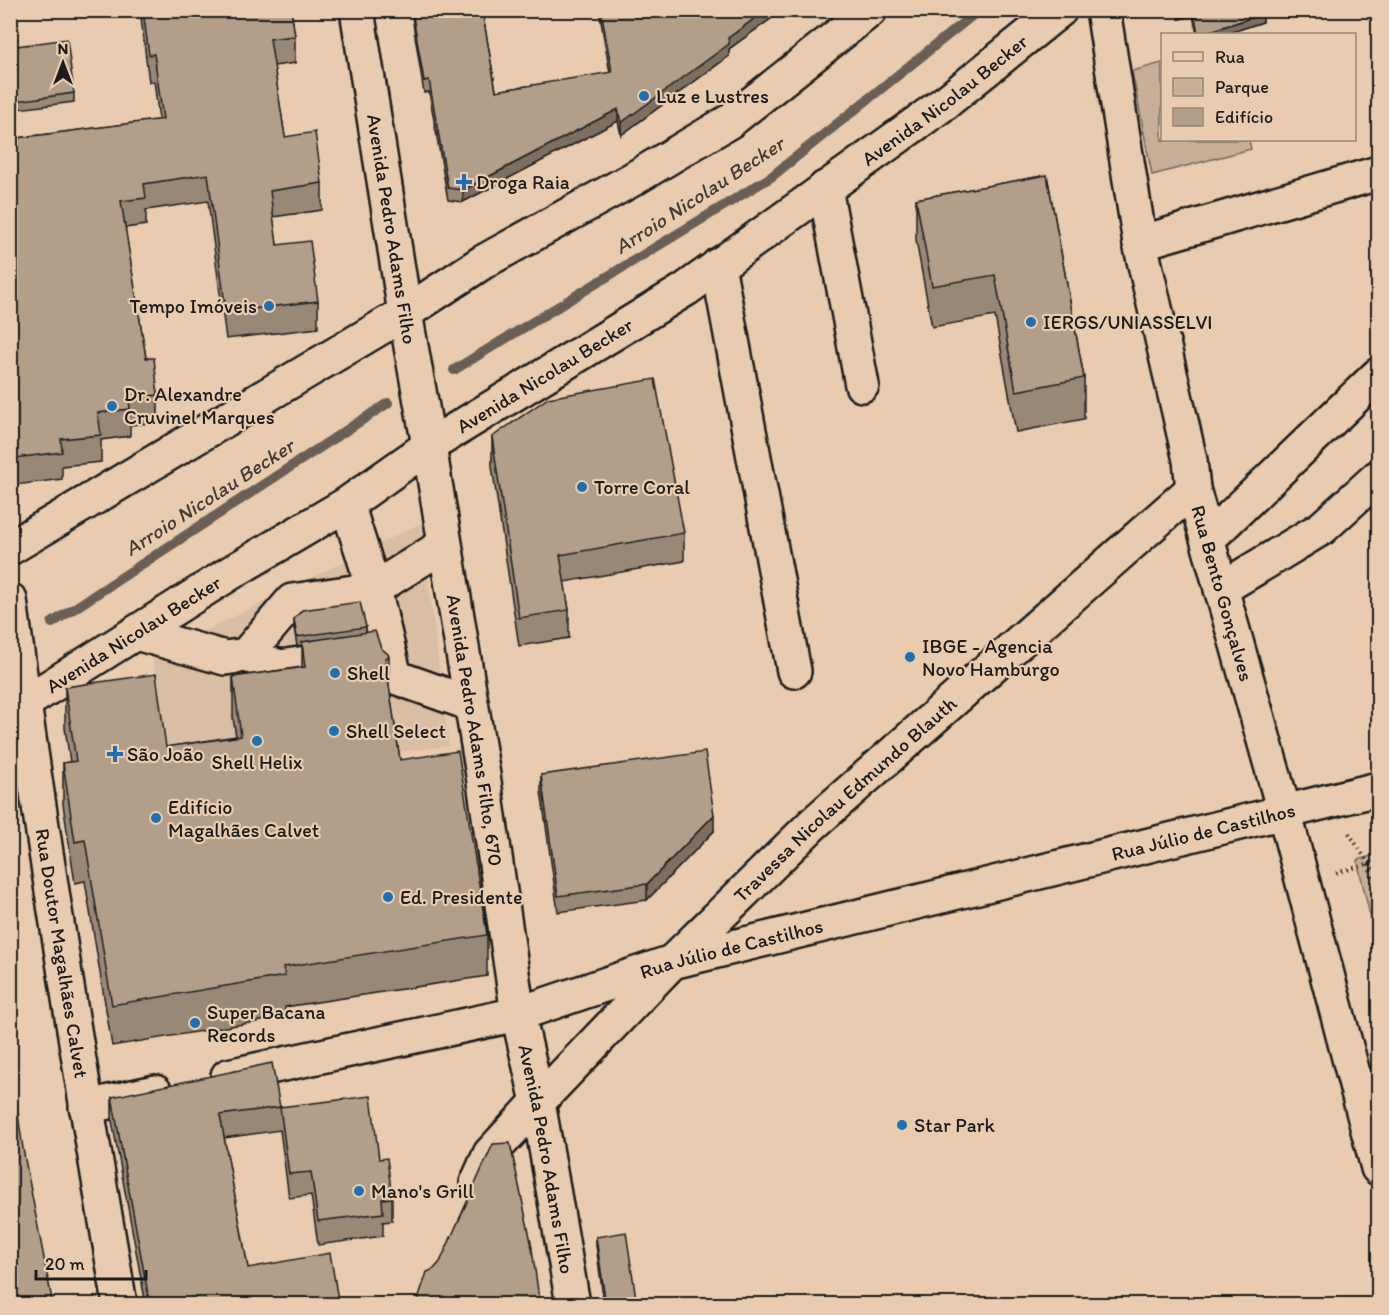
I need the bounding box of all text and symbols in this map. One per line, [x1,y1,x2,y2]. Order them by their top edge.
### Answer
street label: Avenida Nicolau Becker [857,29,1033,171]
north arrow [33,33,93,93]
legend [1161,33,1356,141]
text: N [58,39,68,58]
text: Rua [1215,46,1245,68]
text: Parque [1215,76,1269,98]
place label: Luz e Lustres [656,84,769,108]
marker: Luz e Lustres [637,89,651,103]
text: Edifício [1215,106,1273,128]
street label: Avenida Pedro Adams Filho [362,112,422,346]
water label: Arroio Nicolau Becker [610,130,790,259]
place label: Droga Raia [476,170,570,194]
marker: Droga Raia [457,175,471,189]
place label: Tempo Imóveis [129,294,257,318]
marker: Tempo Imóveis [262,299,276,313]
place label: IERGS/UNIASSELVI [1043,310,1213,334]
street label: Avenida Nicolau Becker [452,312,637,438]
marker: IERGS/UNIASSELVI [1024,315,1038,329]
place label: Dr. Alexandre Cruvinel Marques [124,382,275,429]
marker: Dr. Alexandre Cruvinel Marques [105,399,119,413]
water label: Arroio Nicolau Becker [120,432,300,561]
place label: Torre Coral [594,475,690,499]
marker: Torre Coral [575,480,589,494]
street label: Rua Bento Gonçalves [1186,502,1259,684]
street label: Avenida Nicolau Becker [42,570,226,698]
street label: Avenida Pedro Adams Filho, 670 [442,592,508,868]
place label: IBGE - Agencia Novo Hamburgo [922,634,1060,681]
marker: IBGE - Agencia Novo Hamburgo [903,650,917,664]
place label: Shell [347,661,390,685]
marker: Shell [328,666,342,680]
street label: Travessa Nicolau Edmundo Blauth [729,691,961,907]
place label: Shell Select [346,719,446,743]
marker: Shell Select [327,724,341,738]
marker: Shell Helix [250,734,264,748]
place label: São João [127,742,203,766]
marker: São João [108,747,122,761]
place label: Shell Helix [212,750,303,774]
place label: Edifício Magalhães Calvet [168,795,319,842]
street label: Rua Júlio de Castilhos [1109,798,1298,866]
marker: Edifício Magalhães Calvet [149,811,163,825]
street label: Rua Doutor Magalhães Calvet [30,827,94,1080]
place label: Ed. Presidente [400,885,523,909]
marker: Ed. Presidente [381,890,395,904]
street label: Rua Júlio de Castilhos [637,913,826,984]
place label: Super Bacana Records [207,1000,326,1047]
marker: Super Bacana Records [188,1016,202,1030]
street label: Avenida Pedro Adams Filho [513,1042,580,1276]
place label: Star Park [914,1113,995,1137]
marker: Star Park [895,1118,909,1132]
place label: Mano's Grill [371,1179,474,1203]
marker: Mano's Grill [352,1184,366,1198]
scale bar [36,1243,146,1281]
text: 20 m [45,1253,85,1275]

